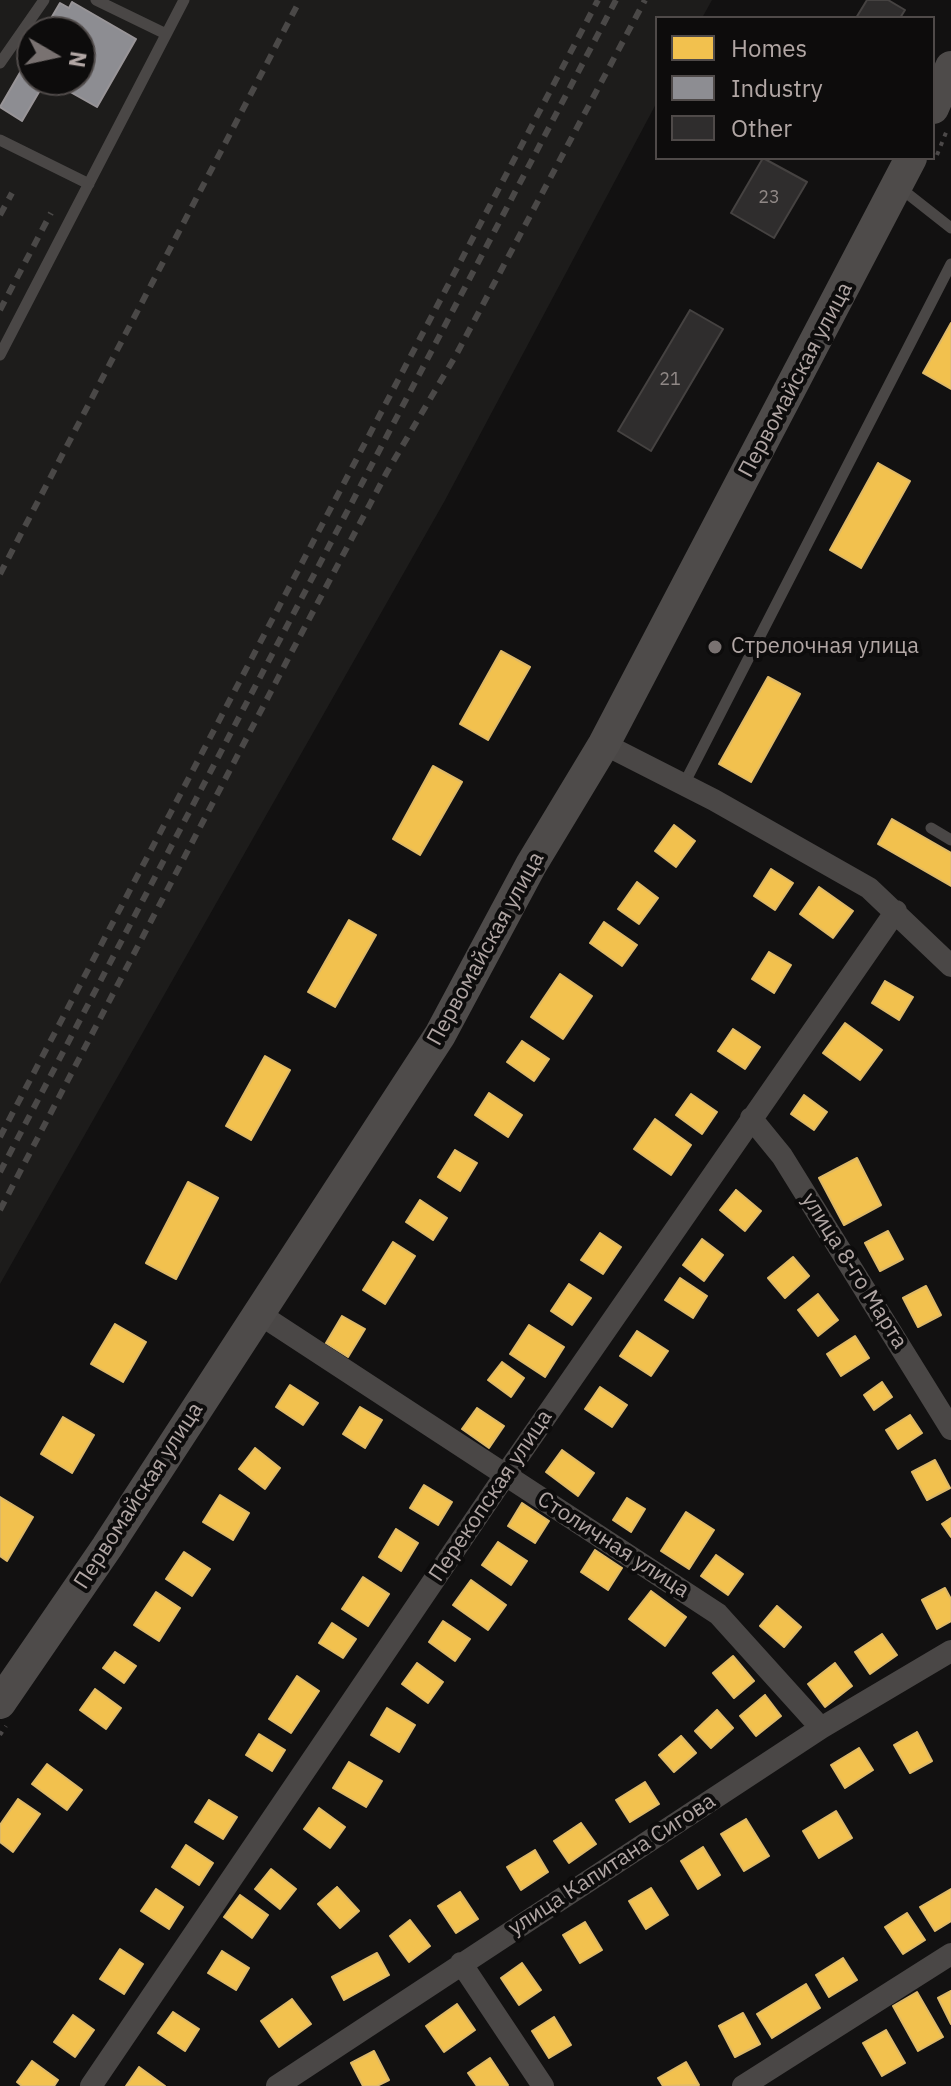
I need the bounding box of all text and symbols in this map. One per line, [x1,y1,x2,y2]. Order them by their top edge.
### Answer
north arrow [16,16,96,96]
legend [655,16,935,160]
text: Homes [731,32,807,64]
text: N [63,49,94,70]
text: Industry [731,72,823,104]
text: Other [731,112,792,144]
house number: 23 [758,187,780,209]
street label: Первомайская улица [733,278,859,482]
house number: 21 [659,369,681,391]
place label: Стрелочная улица [731,634,919,660]
marker: Стрелочная улица [706,638,724,656]
street label: Первомайская улица [422,848,550,1050]
street label: улица 8-го Марта [795,1188,913,1354]
street label: Первомайская улица [69,1398,209,1594]
street label: Перекопская улица [424,1405,558,1587]
street label: Столичная улица [532,1486,694,1604]
street label: улица Капитана Сигова [504,1788,720,1942]

